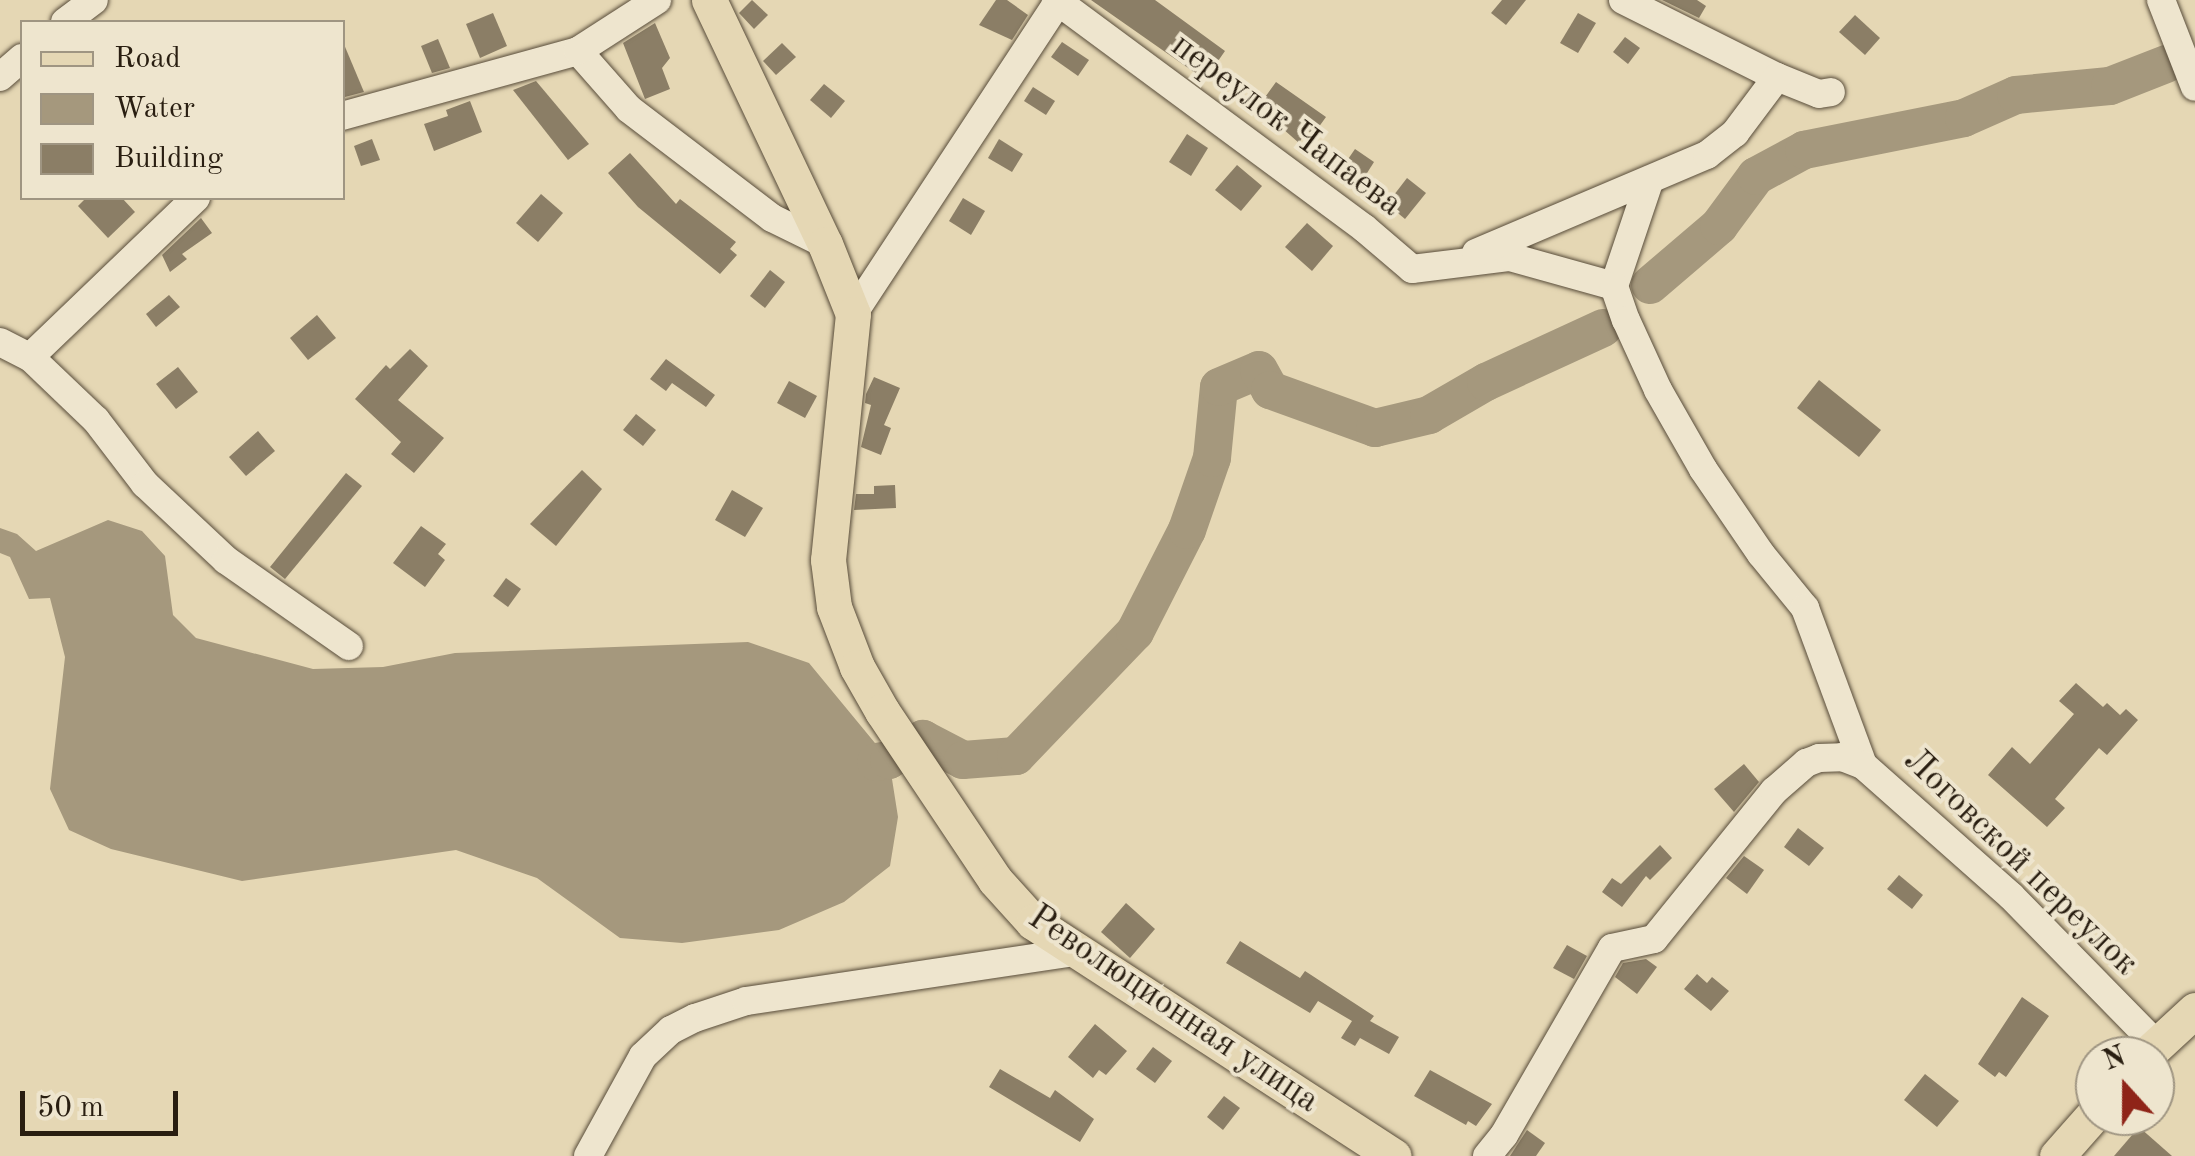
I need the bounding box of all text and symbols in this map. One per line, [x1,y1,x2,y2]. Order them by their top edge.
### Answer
legend [20,20,345,200]
street label: переулок Чапаева [1162,26,1410,226]
text: Road [114,44,181,74]
text: Water [114,94,195,124]
text: Building [114,144,223,174]
street label: Логовской переулок [1894,740,2146,986]
street label: Революционная улица [1020,897,1326,1123]
north arrow [2075,1036,2175,1136]
text: N [2100,1043,2130,1077]
scale bar [25,1071,182,1133]
text: 50 m [37,1093,104,1123]

